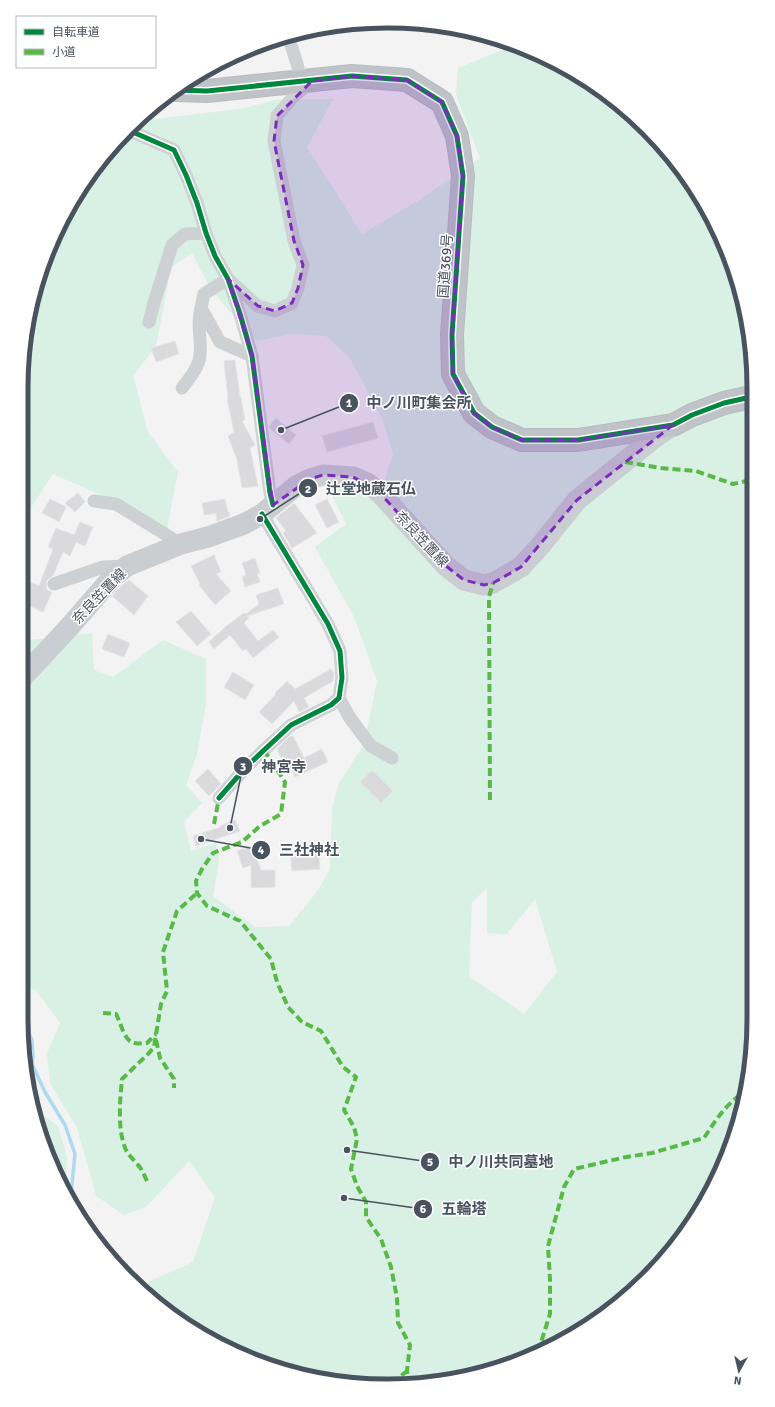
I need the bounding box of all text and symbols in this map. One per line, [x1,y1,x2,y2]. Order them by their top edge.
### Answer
legend [16,16,156,68]
text: 自転車道 [52,25,100,40]
text: 小道 [52,45,76,60]
street label: 国道369号 [435,233,456,299]
callout: 中ノ川町集会所 [339,389,480,416]
text: 中ノ川町集会所 [366,394,472,412]
text: 1 [346,396,353,411]
callout: 辻堂地蔵石仏 [298,475,424,502]
text: 辻堂地蔵石仏 [326,480,416,498]
text: 2 [305,482,311,497]
street label: 奈良笠置線 [392,508,452,571]
street label: 奈良笠置線 [69,565,130,627]
callout: 神宮寺 [233,753,314,780]
text: 神宮寺 [260,758,307,776]
text: 3 [240,760,246,775]
callout: 三社神社 [251,836,347,863]
text: 三社神社 [279,841,339,859]
text: 4 [258,843,265,858]
callout: 中ノ川共同墓地 [420,1148,561,1175]
text: 中ノ川共同墓地 [448,1153,554,1171]
text: 5 [427,1155,433,1170]
callout: 五輪塔 [413,1196,494,1223]
text: 五輪塔 [441,1200,487,1218]
text: 6 [420,1202,427,1217]
north arrow [719,1351,759,1391]
text: N [733,1373,742,1387]

